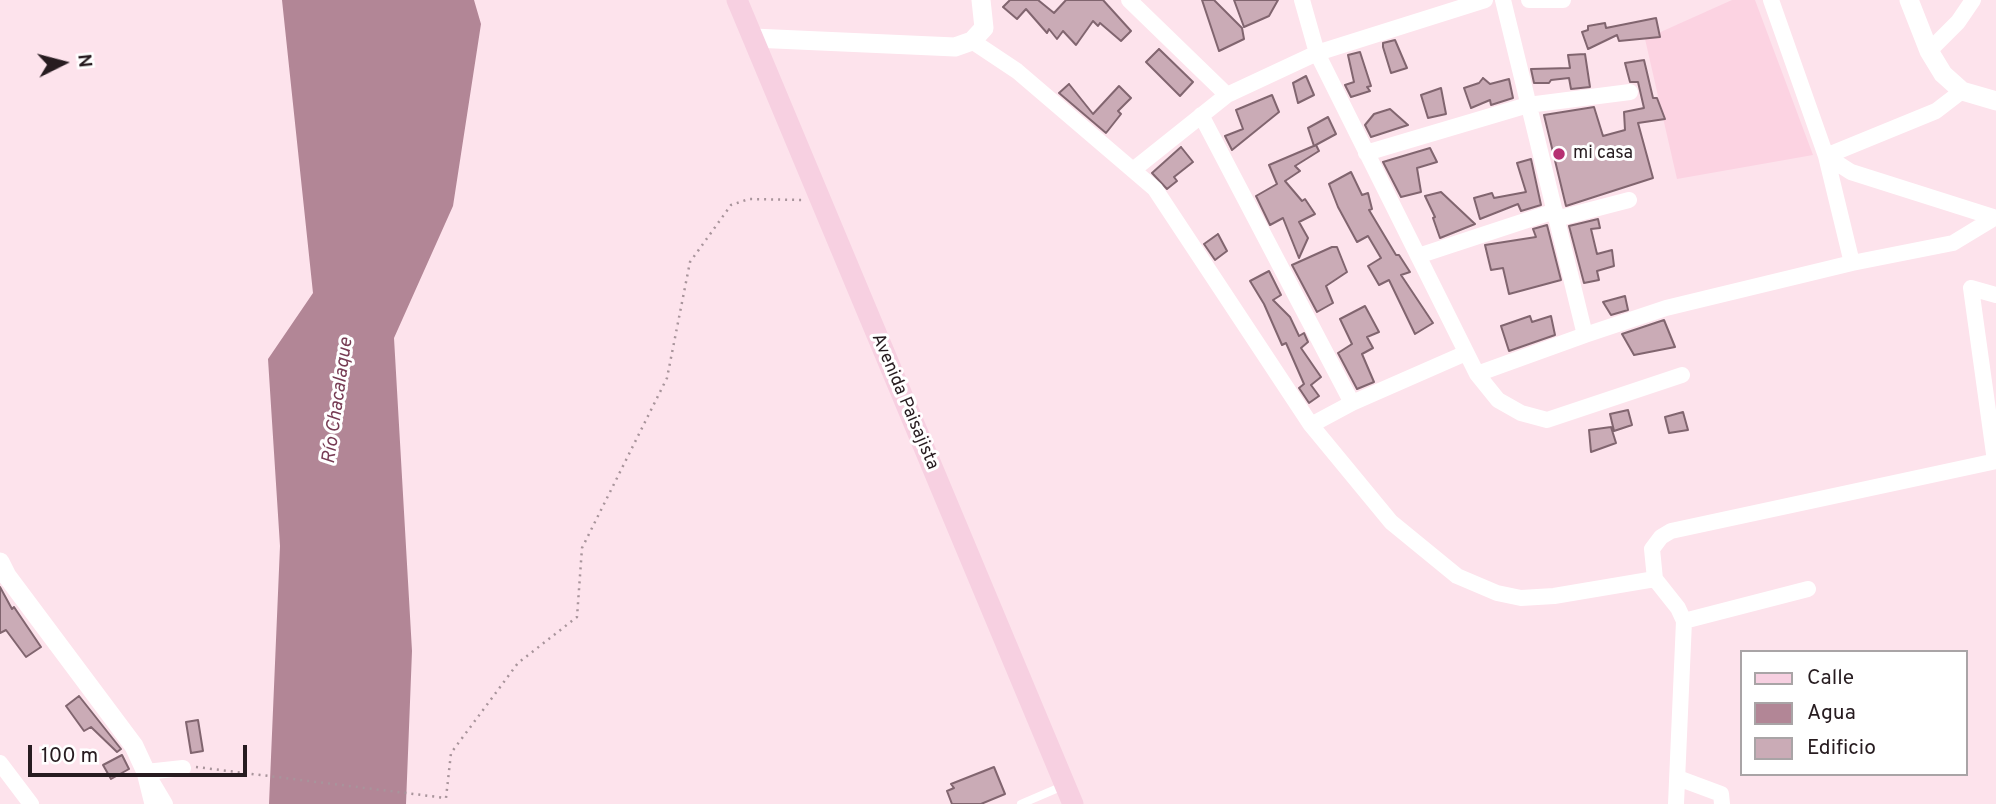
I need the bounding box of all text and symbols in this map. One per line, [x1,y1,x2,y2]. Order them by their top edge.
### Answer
north arrow [28,28,98,98]
text: N [71,53,97,69]
place label: mi casa [1573,143,1633,165]
marker: mi casa [1551,146,1567,162]
street label: Avenida Paisajista [866,331,942,473]
water label: Río Chacalaque [319,336,359,466]
legend [1741,650,1968,776]
text: Calle [1807,665,1854,692]
text: Agua [1807,700,1856,727]
scale bar [32,730,250,774]
text: Edificio [1807,735,1876,762]
text: 100 m [41,743,98,770]

